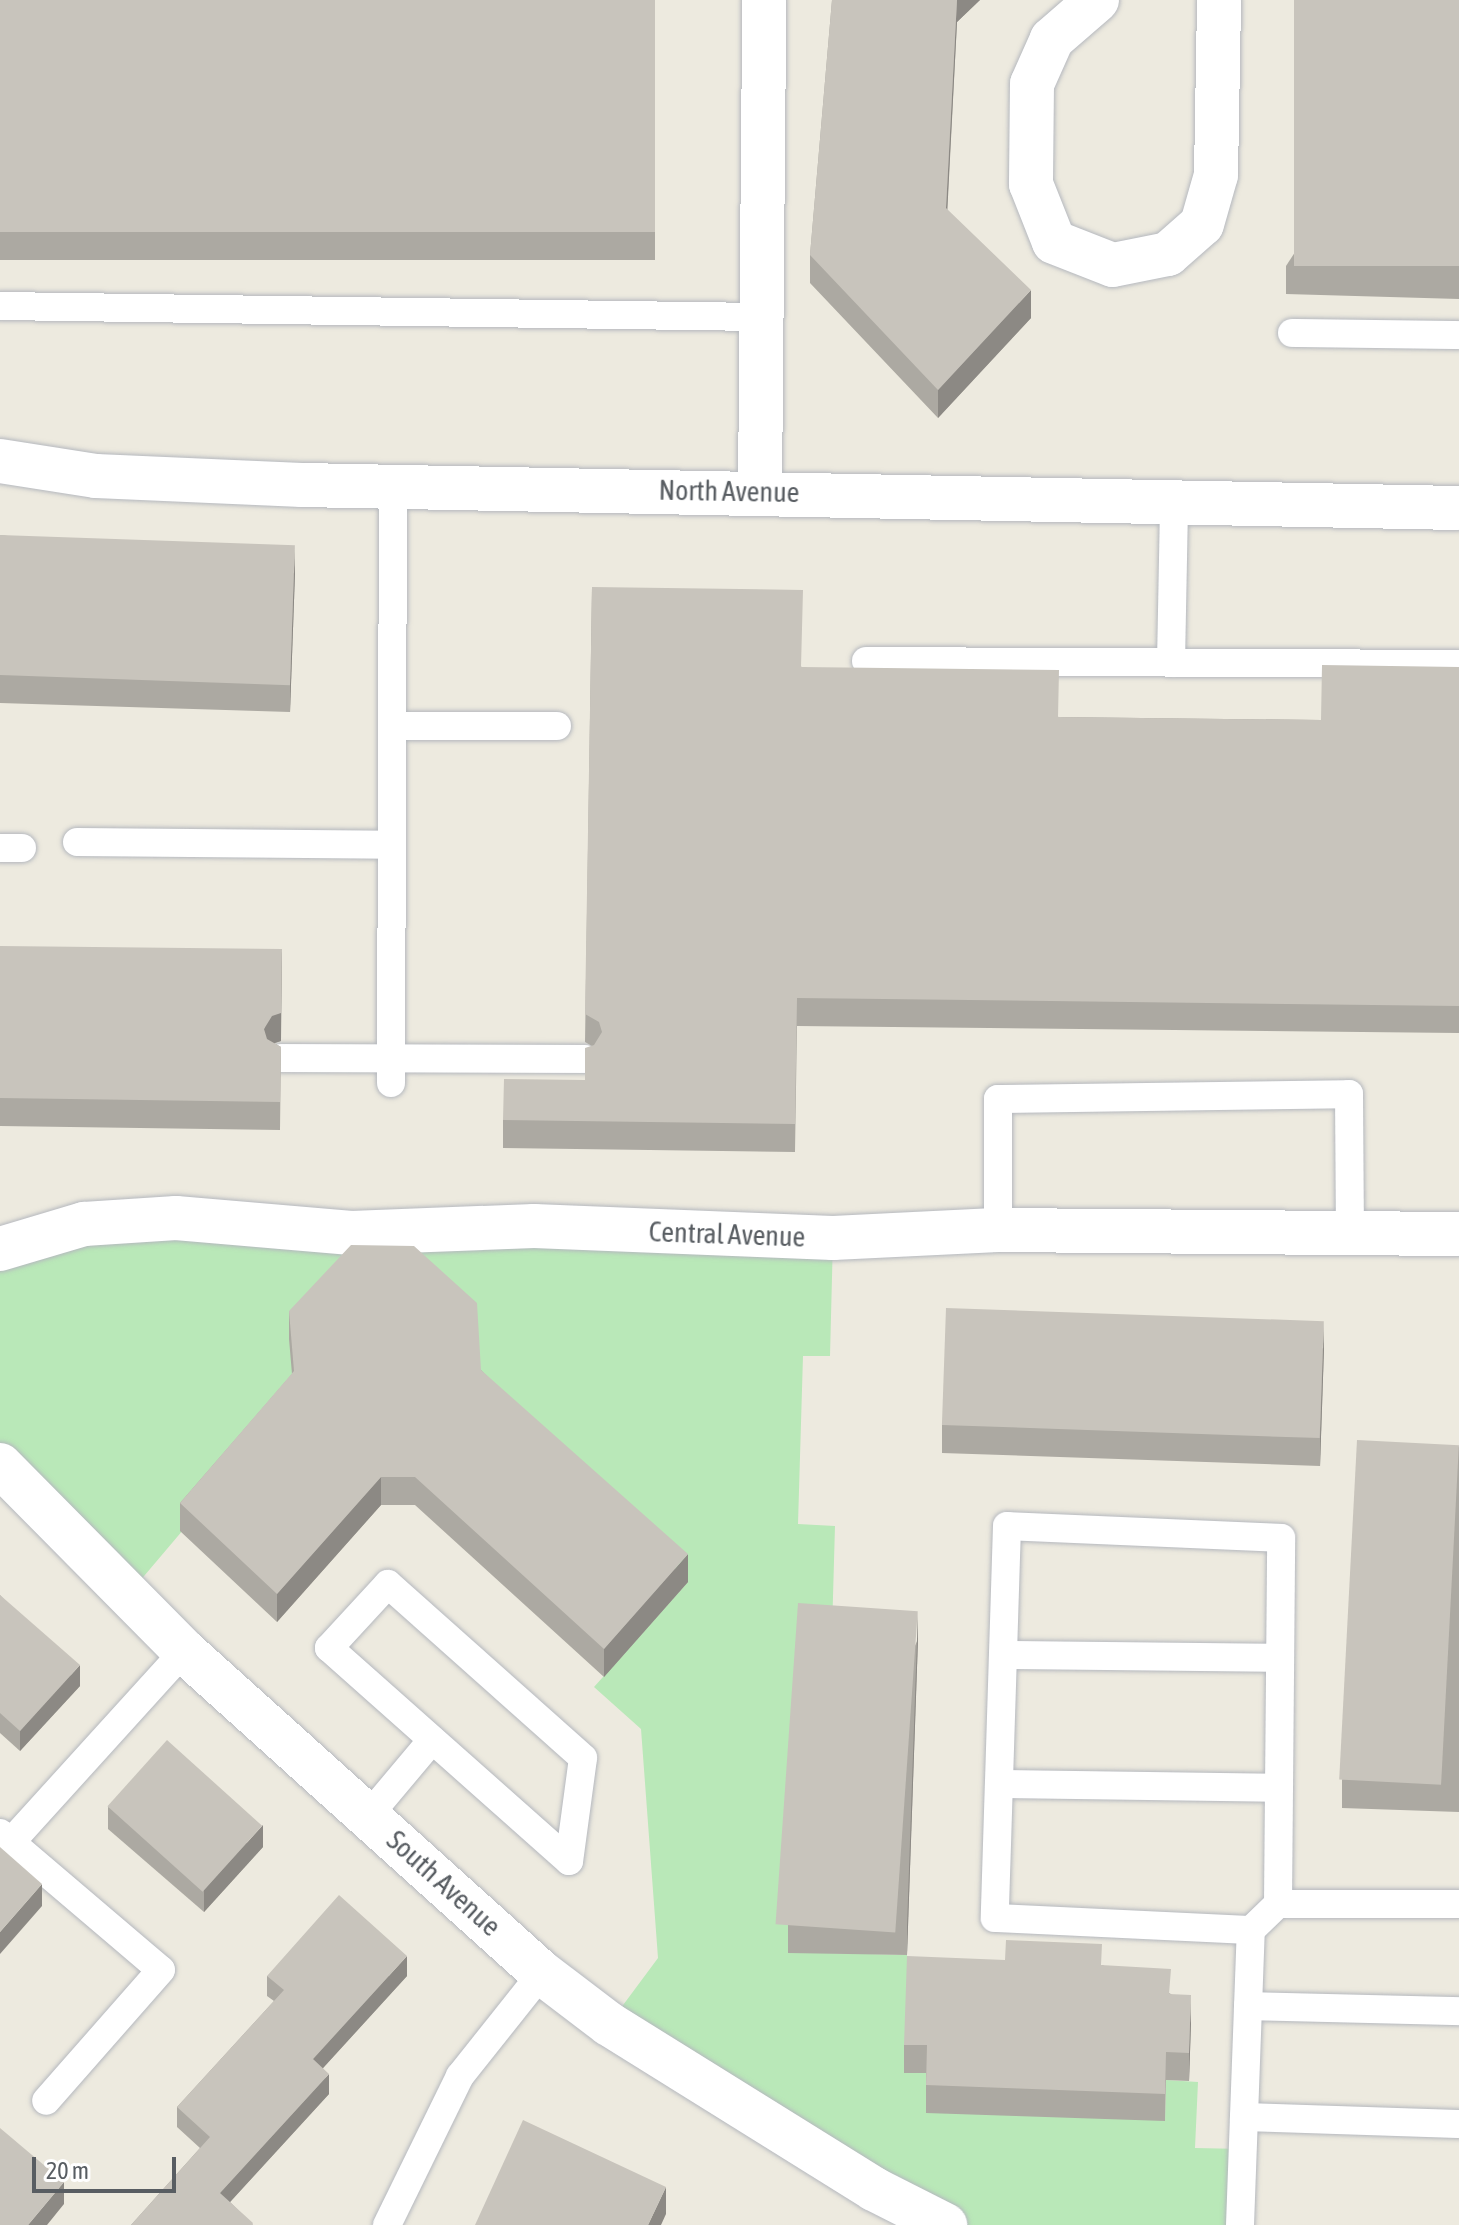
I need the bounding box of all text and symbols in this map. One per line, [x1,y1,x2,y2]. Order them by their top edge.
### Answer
street label: North Avenue [658,473,800,509]
street label: Central Avenue [648,1214,806,1254]
street label: South Avenue [380,1823,508,1943]
scale bar [36,2141,180,2191]
text: 20 m [46,2157,89,2184]

